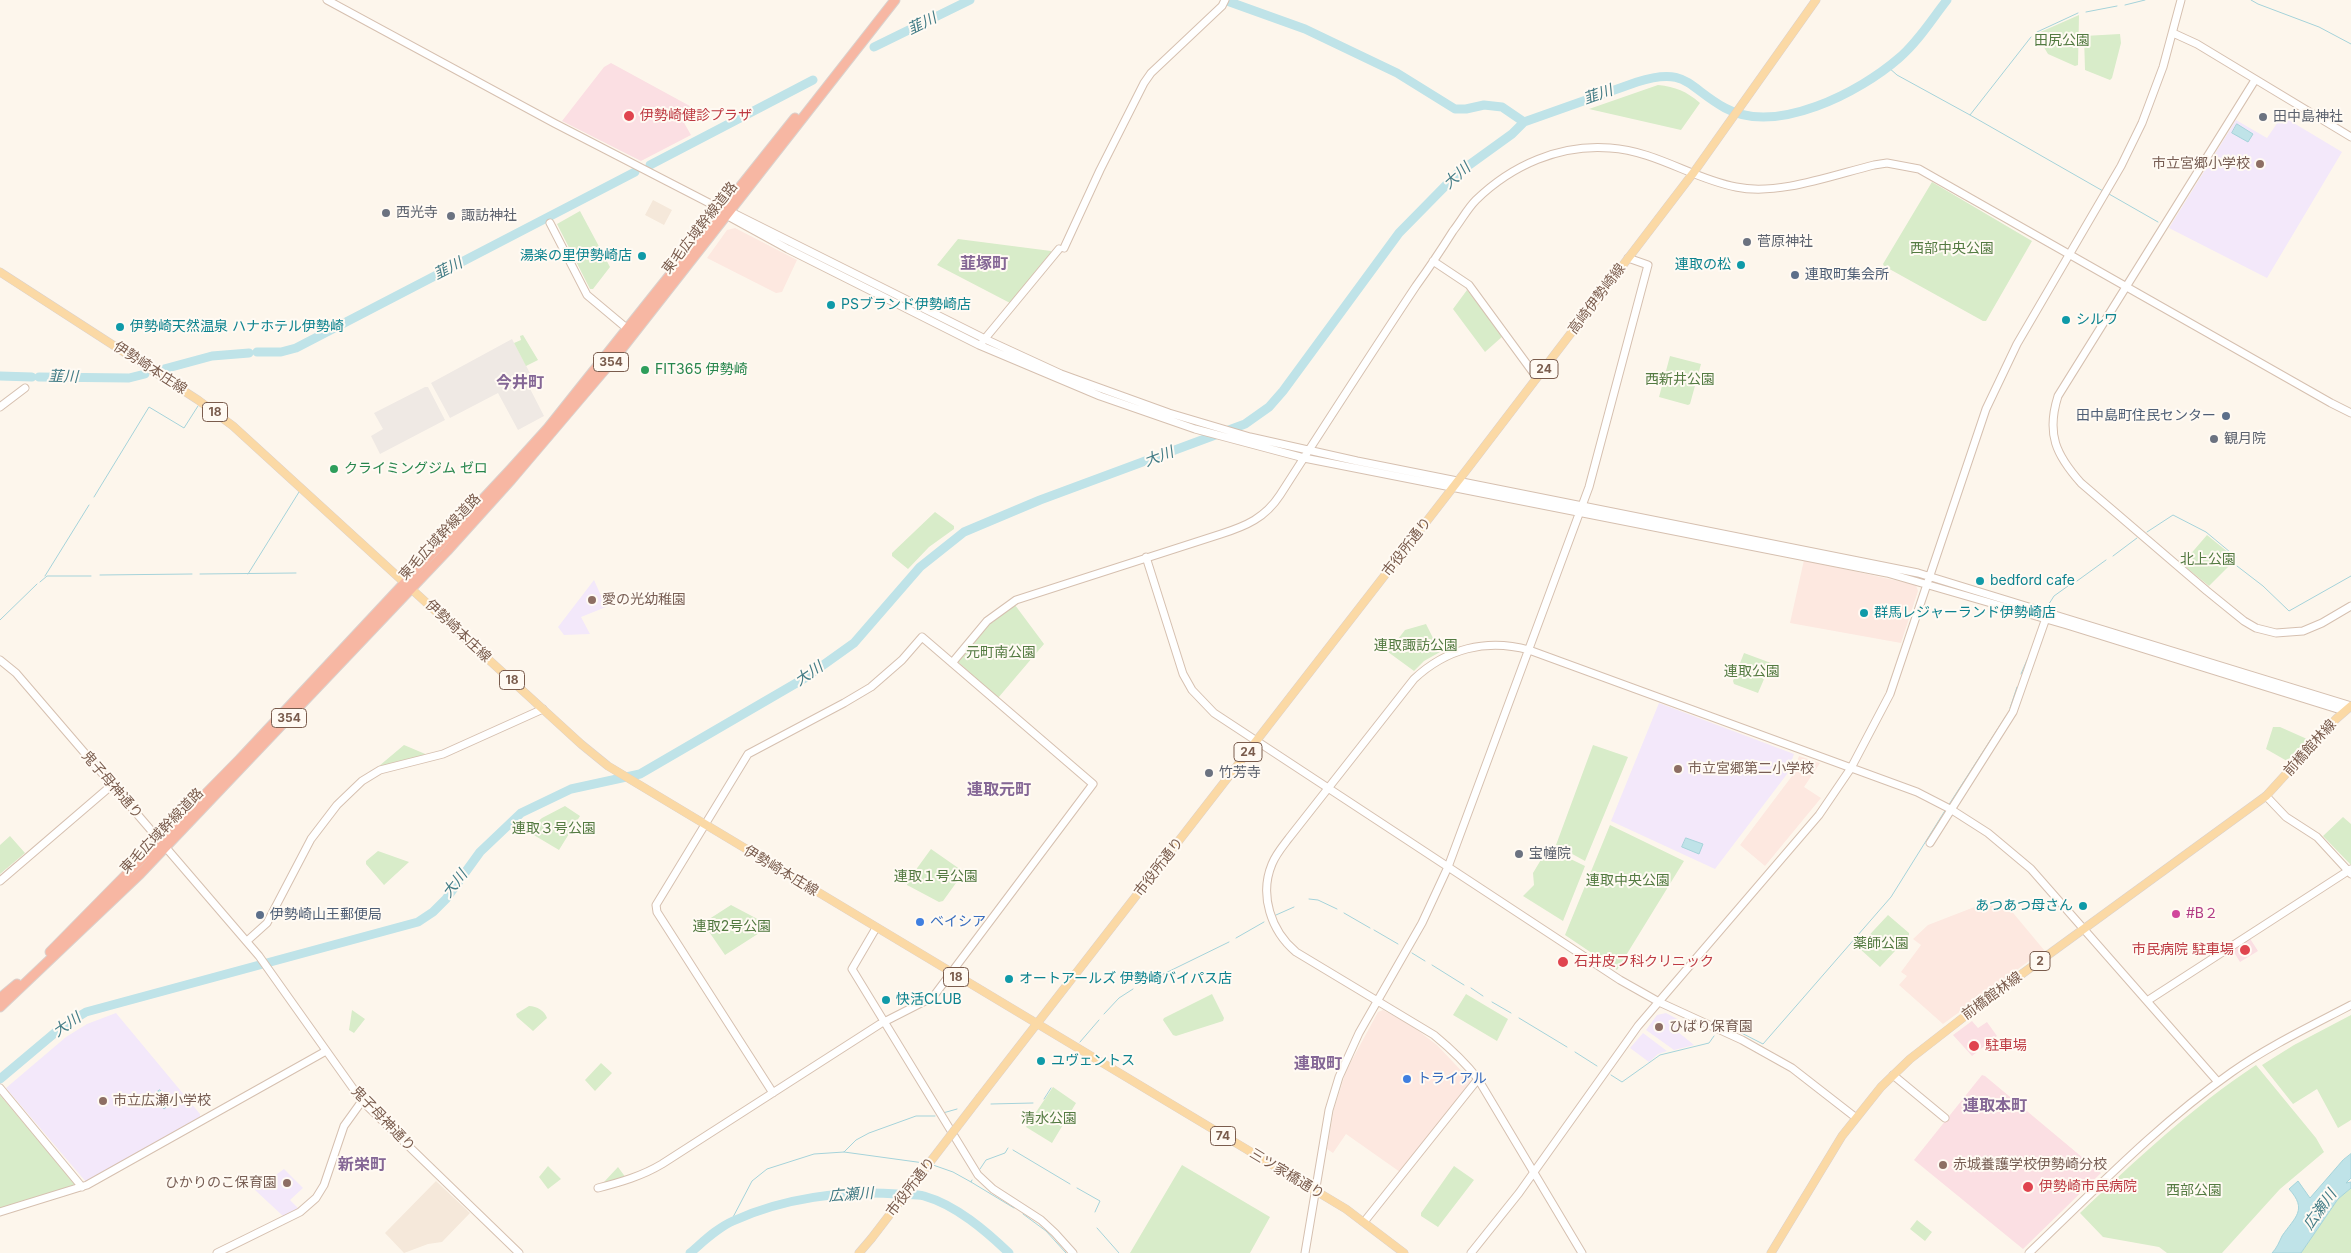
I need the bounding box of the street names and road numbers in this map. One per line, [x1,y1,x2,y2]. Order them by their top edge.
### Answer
street label: 東毛広域幹線道路 [659,179,741,277]
street label: 高崎伊勢崎線 [1565,260,1629,338]
street label: 伊勢崎本庄線 [110,338,190,398]
road number: 354 [594,352,628,372]
road number: 24 [1530,359,1558,378]
road number: 18 [202,402,228,422]
street label: 東毛広域幹線道路 [396,490,484,584]
street label: 市役所通り [1379,514,1435,580]
street label: 伊勢崎本庄線 [422,596,494,666]
road number: 18 [500,670,524,690]
road number: 354 [272,708,306,728]
street label: 前橋館林線 [2280,716,2340,780]
road number: 24 [1234,742,1262,762]
street label: 鬼子母神通り [78,748,146,822]
street label: 東毛広域幹線道路 [117,785,207,877]
street label: 市役所通り [1131,834,1187,900]
street label: 伊勢崎本庄線 [741,842,821,900]
road number: 2 [2030,951,2050,970]
road number: 18 [944,968,968,986]
street label: 前橋館林線 [1959,969,2025,1023]
street label: 鬼子母神通り [348,1083,418,1155]
road number: 74 [1210,1126,1236,1146]
street label: 三ツ家橋通り [1247,1145,1327,1203]
street label: 市役所通り [883,1154,939,1220]

